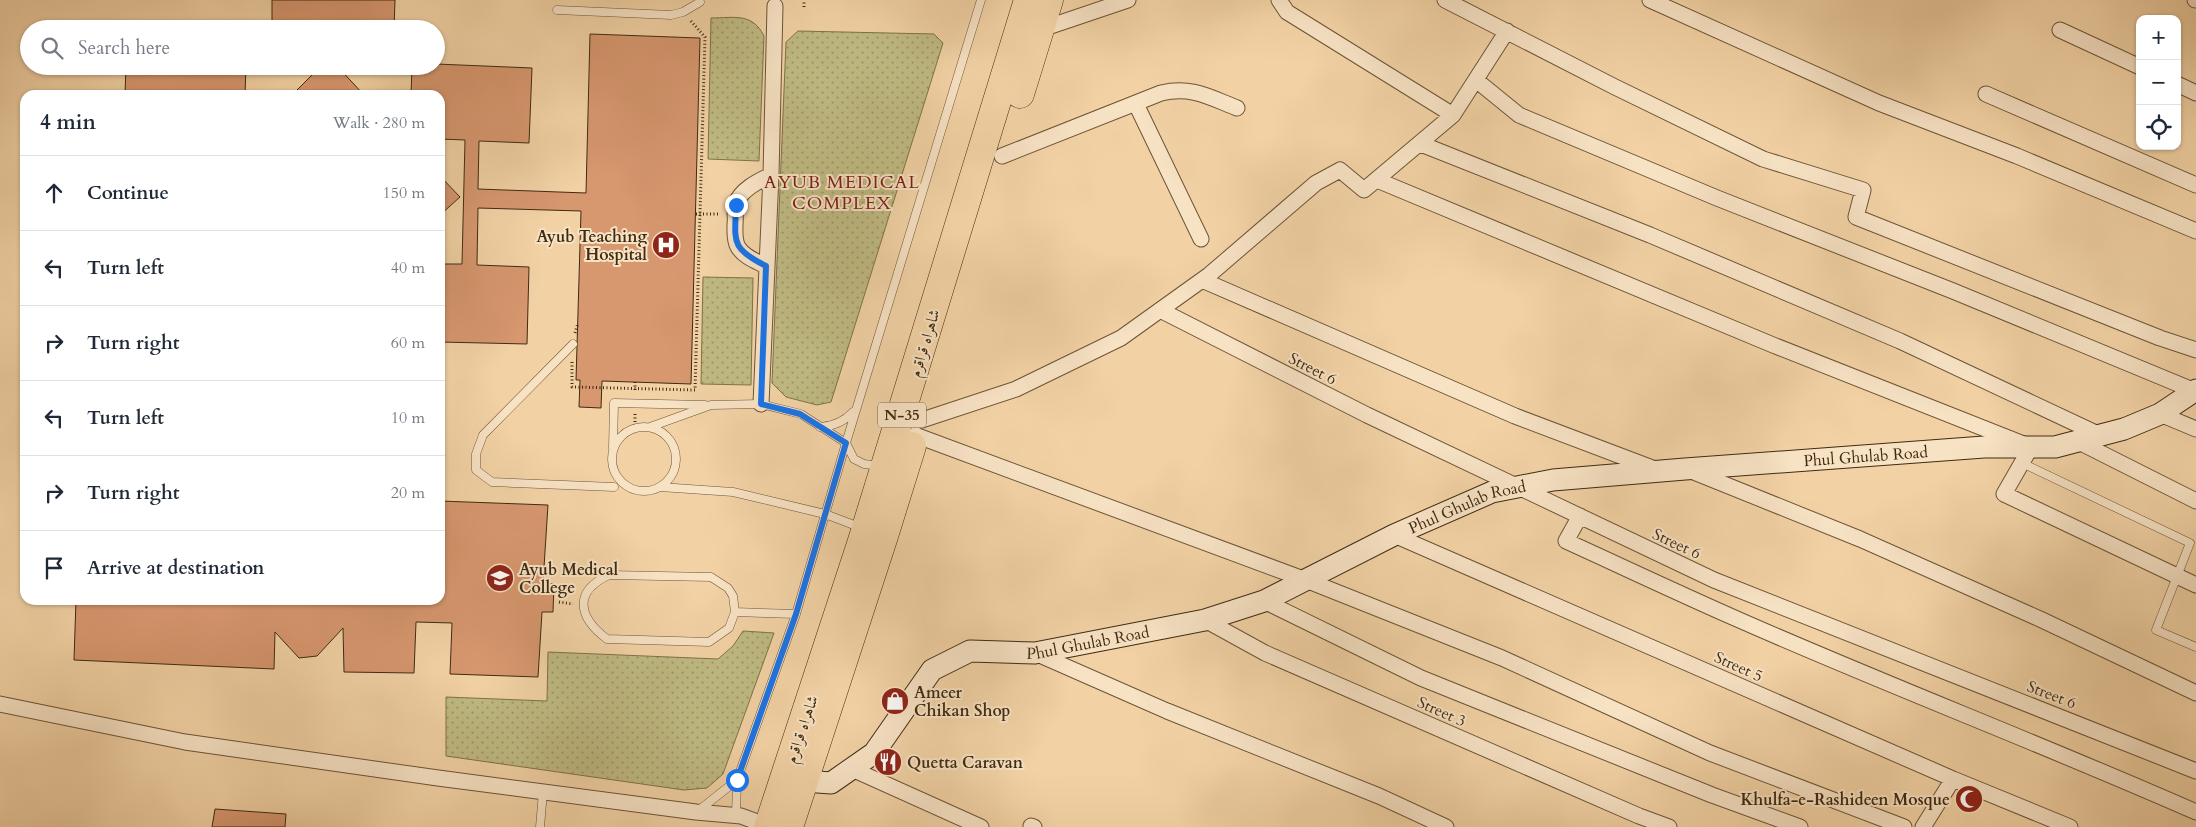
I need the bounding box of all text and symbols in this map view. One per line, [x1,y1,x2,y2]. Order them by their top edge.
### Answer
map controls [2136,15,2181,150]
button: + [2136,15,2181,60]
search box [20,20,445,75]
icon: search [38,34,66,62]
text: Search here [78,35,170,61]
button: − [2136,60,2181,105]
button: locate [2136,105,2181,150]
text: 4 min [40,108,96,137]
text: Walk · 280 m [333,112,425,134]
district label: AYUB MEDICAL COMPLEX [764,170,920,216]
icon: ahead [40,179,68,207]
text: Continue [87,180,169,206]
text: 150 m [383,182,425,204]
route end [725,194,748,217]
place label: Ayub Teaching Hospital [536,226,647,266]
hospital icon: Ayub Teaching Hospital [651,230,681,260]
icon: left [40,254,68,282]
text: Turn left [87,255,164,281]
text: 40 m [391,257,425,279]
street label: شاہراہ قراقرم [904,306,949,381]
icon: right [40,329,68,357]
text: Turn right [87,330,179,356]
text: 60 m [391,332,425,354]
street label: Street 6 [1285,348,1340,390]
road number: N-35 [878,402,926,428]
icon: left [40,404,68,432]
text: Turn left [87,405,164,431]
text: 10 m [391,407,425,429]
street label: Phul Ghulab Road [1803,441,1929,472]
street label: Phul Ghulab Road [1405,476,1528,539]
icon: right [40,479,68,507]
text: Turn right [87,480,179,506]
text: 20 m [391,482,425,504]
street label: Street 6 [1649,523,1704,565]
icon: arrive [40,554,68,582]
text: Arrive at destination [87,555,264,581]
place label: Ayub Medical College [519,559,619,599]
school or university icon: Ayub Medical College [485,563,515,593]
street label: Phul Ghulab Road [1026,621,1152,665]
street label: Street 5 [1711,646,1766,687]
street label: Street 6 [2024,676,2079,714]
place label: Ameer Chikan Shop [914,682,1010,722]
shop icon: Ameer Chikan Shop [880,686,910,716]
street label: Street 3 [1414,691,1469,732]
street label: شاہراہ قراقرم [780,693,827,767]
restaurant icon: Quetta Caravan [873,747,903,777]
place label: Quetta Caravan [907,752,1024,774]
route start [726,769,749,792]
mosque icon: Khulfa-e-Rashideen Mosque [1954,784,1984,814]
place label: Khulfa-e-Rashideen Mosque [1740,789,1950,811]

